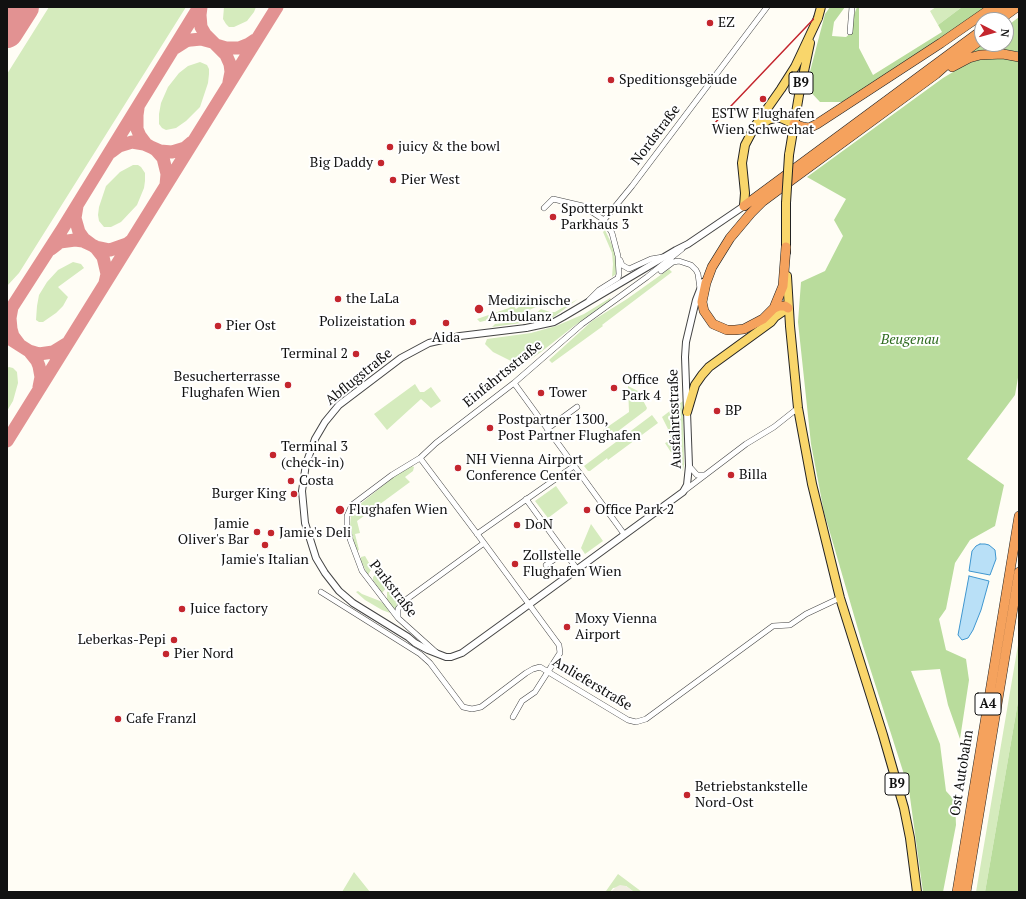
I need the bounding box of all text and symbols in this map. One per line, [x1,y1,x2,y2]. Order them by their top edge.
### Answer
north arrow [974,12,1014,52]
place label: EZ [718,15,735,31]
marker: EZ [705,18,715,28]
text: N [998,28,1012,38]
place label: Speditionsgebäude [619,72,737,88]
road number: B9 [789,72,813,94]
marker: Speditionsgebäude [606,75,616,85]
marker: ESTW Flughafen Wien Schwechat [758,94,768,104]
street label: Nordstraße [628,102,684,168]
place label: ESTW Flughafen Wien Schwechat [711,106,815,138]
place label: juicy & the bowl [398,139,500,155]
marker: juicy & the bowl [385,142,395,152]
place label: Big Daddy [310,155,373,171]
marker: Big Daddy [376,158,386,168]
place label: Pier West [401,172,460,188]
marker: Pier West [388,175,398,185]
place label: Spotterpunkt Parkhaus 3 [561,201,644,234]
marker: Spotterpunkt Parkhaus 3 [548,212,558,222]
place label: the LaLa [346,291,399,307]
place label: Medizinische Ambulanz [488,293,571,326]
marker: the LaLa [333,294,343,304]
marker: Medizinische Ambulanz [473,303,485,315]
place label: Polizeistation [319,314,405,330]
marker: Polizeistation [408,317,418,327]
place label: Pier Ost [226,318,276,334]
marker: Aida [441,318,451,328]
marker: Pier Ost [213,321,223,331]
place label: Aida [432,330,460,346]
park label: Beugenau [881,332,939,348]
street label: Einfahrtsstraße [460,337,546,411]
street label: Abflugstraße [322,345,396,409]
place label: Terminal 2 [281,346,348,362]
marker: Terminal 2 [351,349,361,359]
place label: Besucherterrasse Flughafen Wien [174,369,280,402]
street label: Ausfahrtsstraße [665,369,685,469]
place label: Office Park 4 [622,372,661,404]
marker: Besucherterrasse Flughafen Wien [283,380,293,390]
marker: Office Park 4 [609,383,619,393]
place label: Tower [549,385,587,401]
marker: Tower [536,388,546,398]
place label: BP [725,403,742,419]
marker: BP [712,406,722,416]
place label: Postpartner 1300, Post Partner Flughafen [498,412,641,444]
marker: Postpartner 1300, Post Partner Flughafen [485,423,495,433]
place label: Terminal 3 (check-in) [281,439,348,472]
marker: Terminal 3 (check-in) [268,450,278,460]
place label: NH Vienna Airport Conference Center [466,452,583,484]
marker: NH Vienna Airport Conference Center [453,463,463,473]
place label: Billa [739,467,767,483]
marker: Billa [726,470,736,480]
place label: Costa [299,473,334,489]
marker: Costa [286,476,296,486]
place label: Burger King [212,486,286,502]
marker: Burger King [289,489,299,499]
place label: Flughafen Wien [349,502,447,518]
place label: Office Park 2 [595,502,674,518]
marker: Flughafen Wien [334,504,346,516]
marker: Office Park 2 [582,505,592,515]
place label: Jamie Oliver's Bar [178,516,249,548]
place label: DoN [525,517,553,533]
marker: DoN [512,520,522,530]
place label: Jamie's Deli [279,525,351,541]
marker: Jamie Oliver's Bar [252,527,262,537]
marker: Jamie's Deli [266,528,276,538]
marker: Jamie's Italian [260,540,270,550]
place label: Zollstelle Flughafen Wien [523,548,621,580]
place label: Jamie's Italian [221,552,309,568]
street label: Parkstraße [366,557,420,621]
marker: Zollstelle Flughafen Wien [510,559,520,569]
place label: Juice factory [190,601,268,617]
marker: Juice factory [177,604,187,614]
place label: Moxy Vienna Airport [575,611,657,644]
marker: Moxy Vienna Airport [562,622,572,632]
place label: Leberkas-Pepi [78,632,166,648]
marker: Leberkas-Pepi [169,635,179,645]
place label: Pier Nord [174,646,234,662]
marker: Pier Nord [161,649,171,659]
street label: Anlieferstraße [549,654,635,714]
road number: A4 [975,693,1001,715]
place label: Cafe Franzl [126,711,196,727]
marker: Cafe Franzl [113,714,123,724]
street label: Ost Autobahn [947,729,977,817]
road number: B9 [885,773,909,795]
place label: Betriebstankstelle Nord-Ost [695,779,808,812]
marker: Betriebstankstelle Nord-Ost [682,790,692,800]

